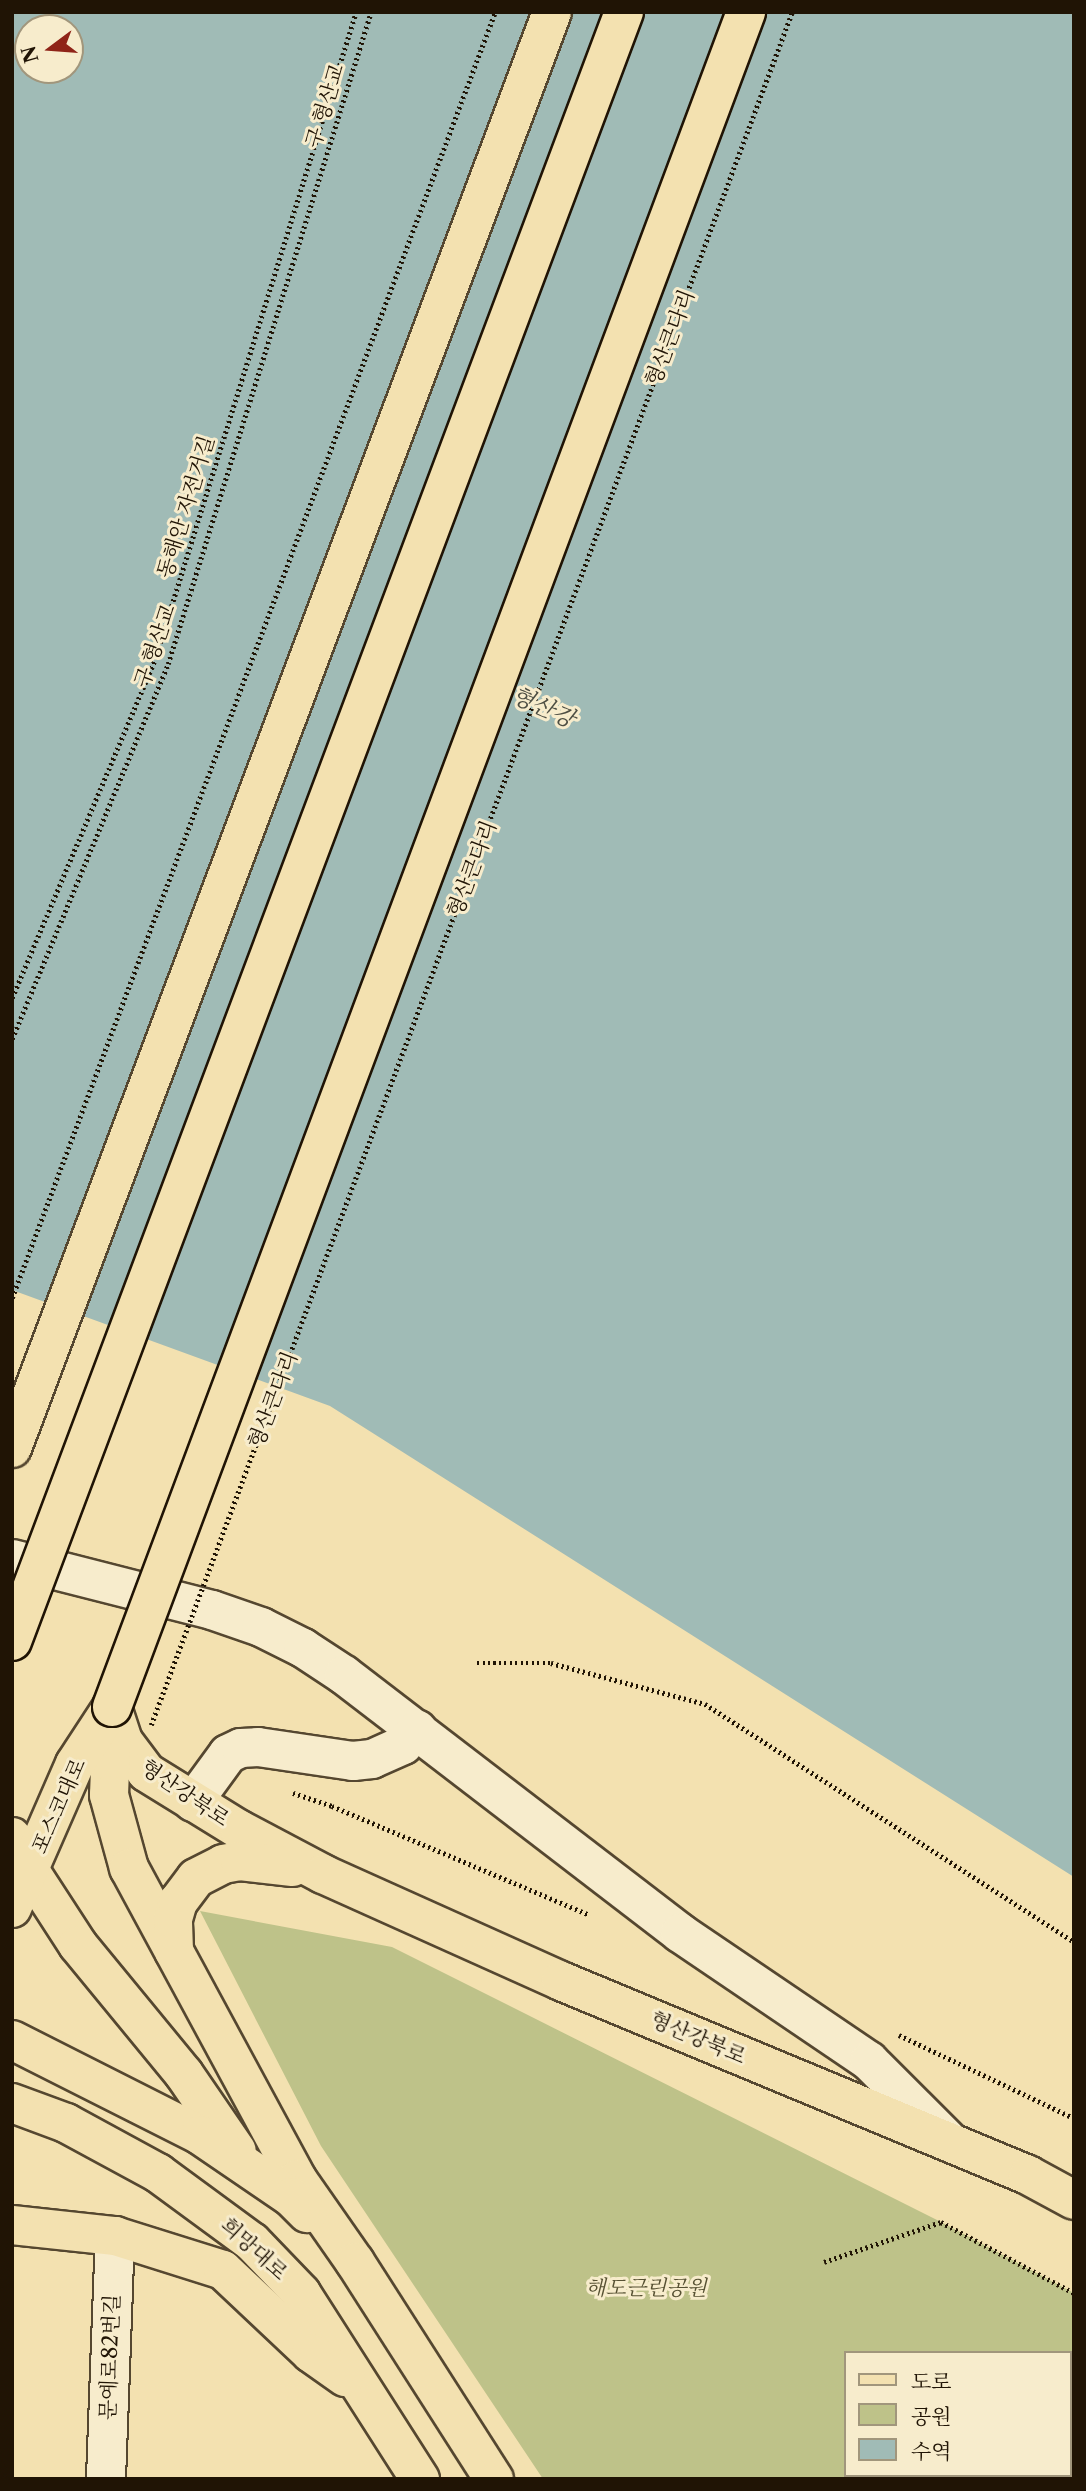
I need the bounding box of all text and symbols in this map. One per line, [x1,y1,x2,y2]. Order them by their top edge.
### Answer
north arrow [14,14,84,84]
text: N [17,43,44,65]
street label: 구 형산교 [300,61,350,151]
street label: 형산큰다리 [640,286,700,390]
street label: 동해안 자전거길 [152,433,220,581]
street label: 구 형산교 [129,601,181,691]
water label: 형산강 [507,681,579,733]
street label: 형산큰다리 [442,817,502,921]
street label: 형산큰다리 [243,1348,303,1452]
street label: 형산강북로 [136,1754,234,1832]
street label: 포스코대로 [27,1755,91,1857]
street label: 형산강북로 [646,2007,750,2069]
street label: 희망대로 [215,2212,293,2286]
park label: 해도근린공원 [585,2275,707,2301]
street label: 문예로82번길 [95,2294,125,2420]
legend [844,2351,1072,2477]
text: 도로 [911,2369,952,2394]
text: 공원 [911,2404,952,2429]
text: 수역 [911,2439,952,2464]

